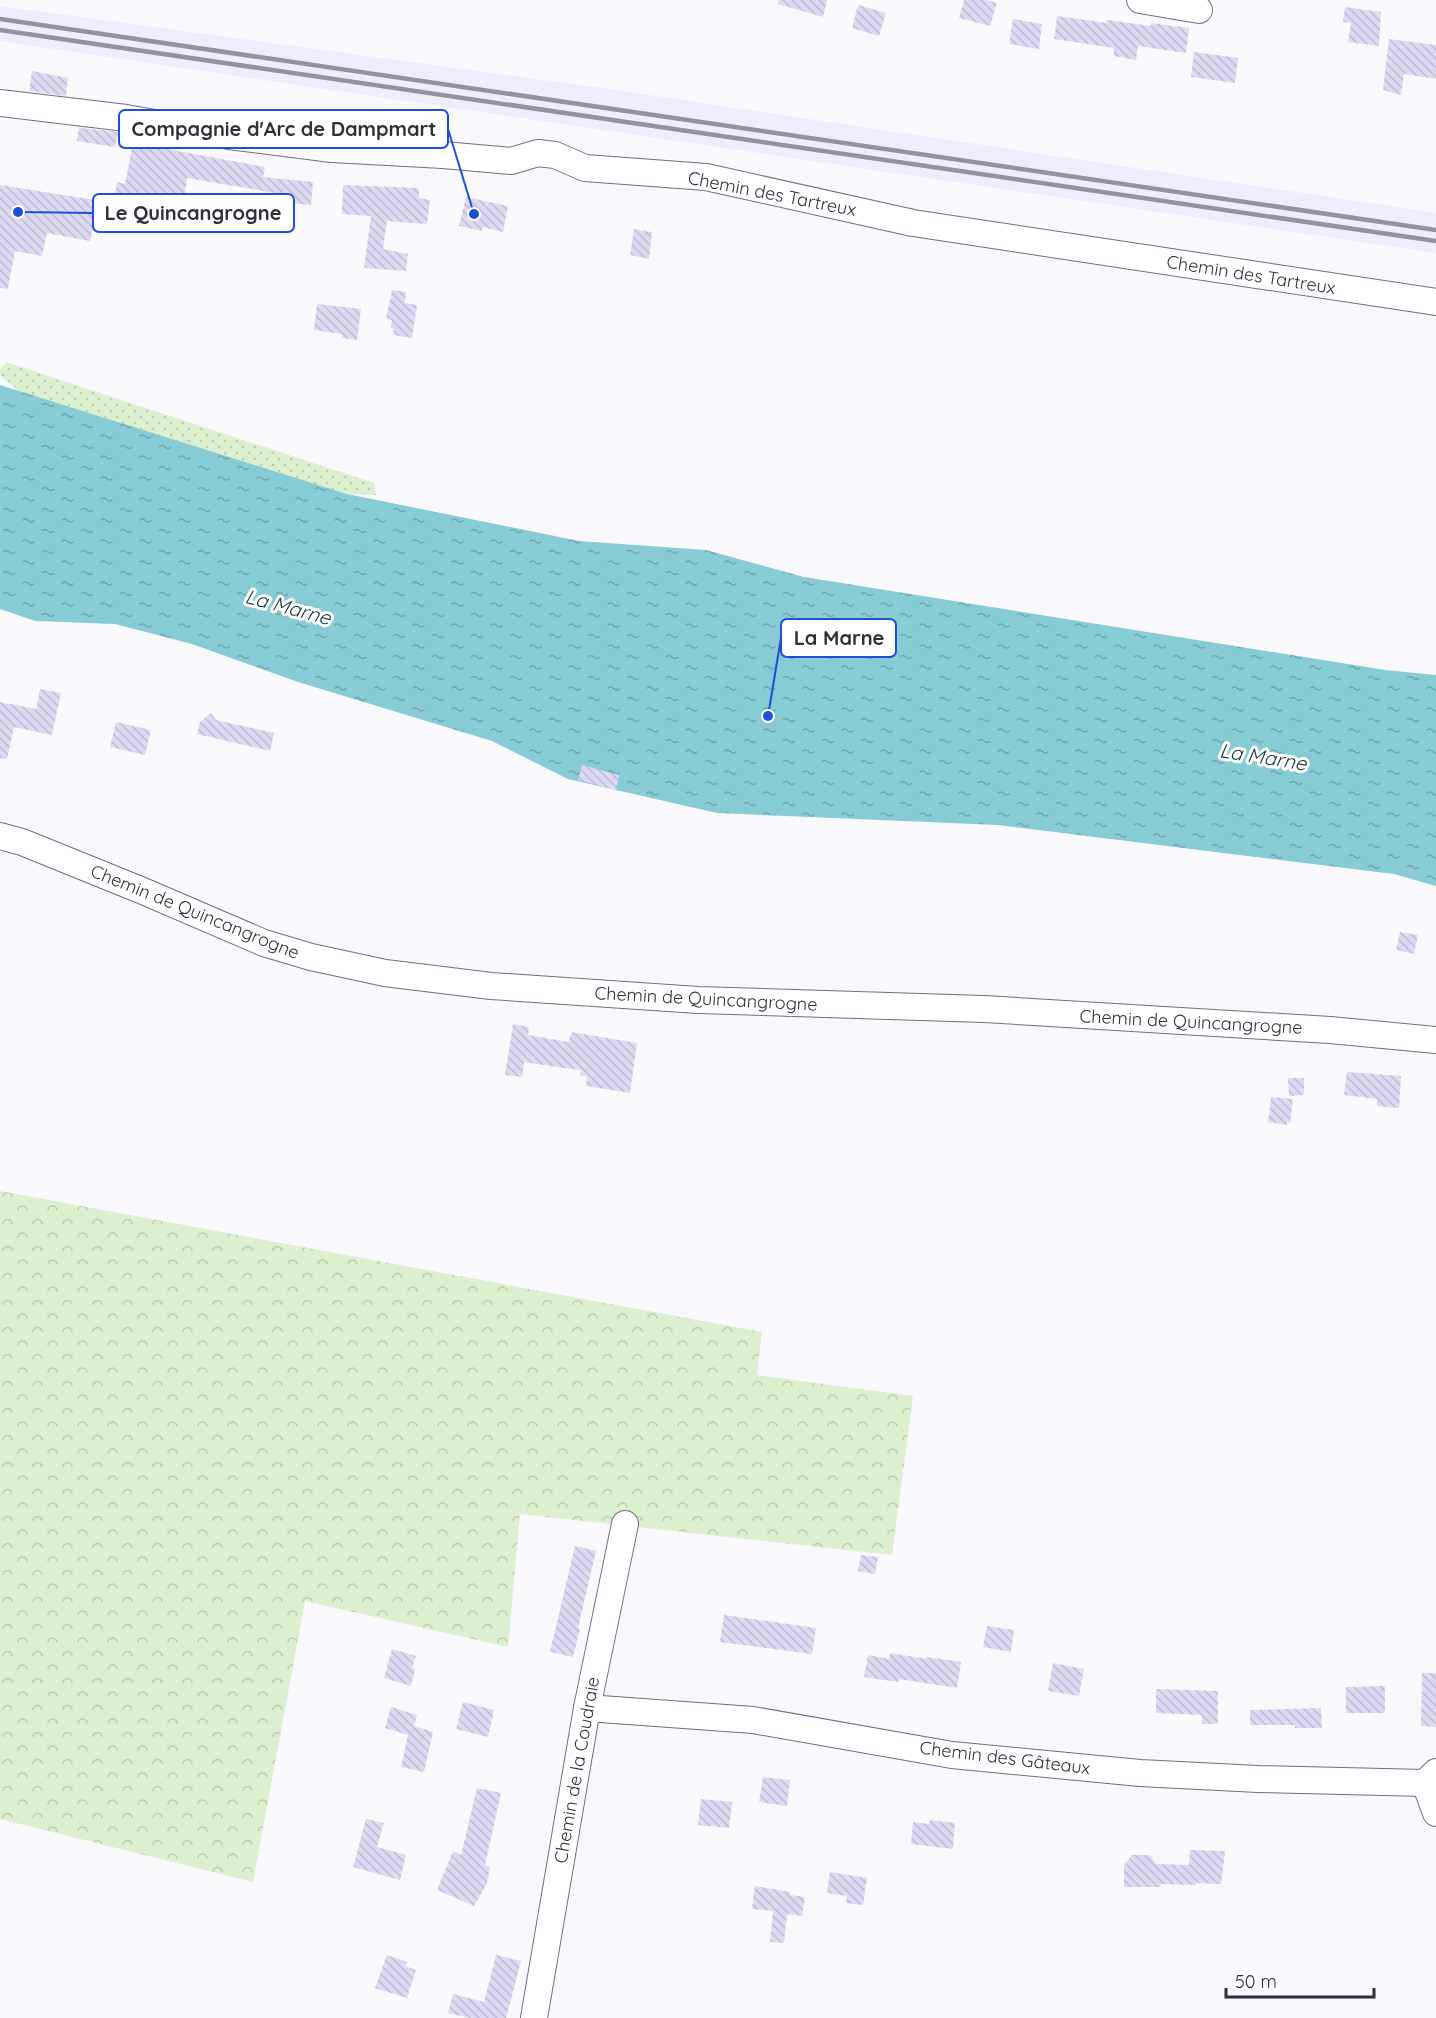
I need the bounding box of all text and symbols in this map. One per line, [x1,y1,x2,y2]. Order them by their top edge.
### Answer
callout: Compagnie d'Arc de Dampmart [119,110,448,148]
text: Compagnie d'Arc de Dampmart [132,116,436,141]
street label: Chemin des Tartreux [686,166,858,221]
callout: Le Quincangrogne [93,194,294,232]
text: Le Quincangrogne [105,200,281,225]
street label: Chemin des Tartreux [1165,250,1338,299]
water label: La Marne [243,583,334,630]
callout: La Marne [781,619,896,657]
text: La Marne [794,625,884,650]
water label: La Marne [1218,737,1309,776]
street label: Chemin de Quincangrogne [87,859,303,964]
street label: Chemin de Quincangrogne [594,981,818,1016]
street label: Chemin de Quincangrogne [1079,1004,1303,1039]
street label: Chemin de la Coudraie [549,1675,604,1865]
street label: Chemin des Gâteaux [918,1736,1092,1779]
scale bar [1226,1961,1374,1999]
text: 50 m [1235,1970,1277,1993]

